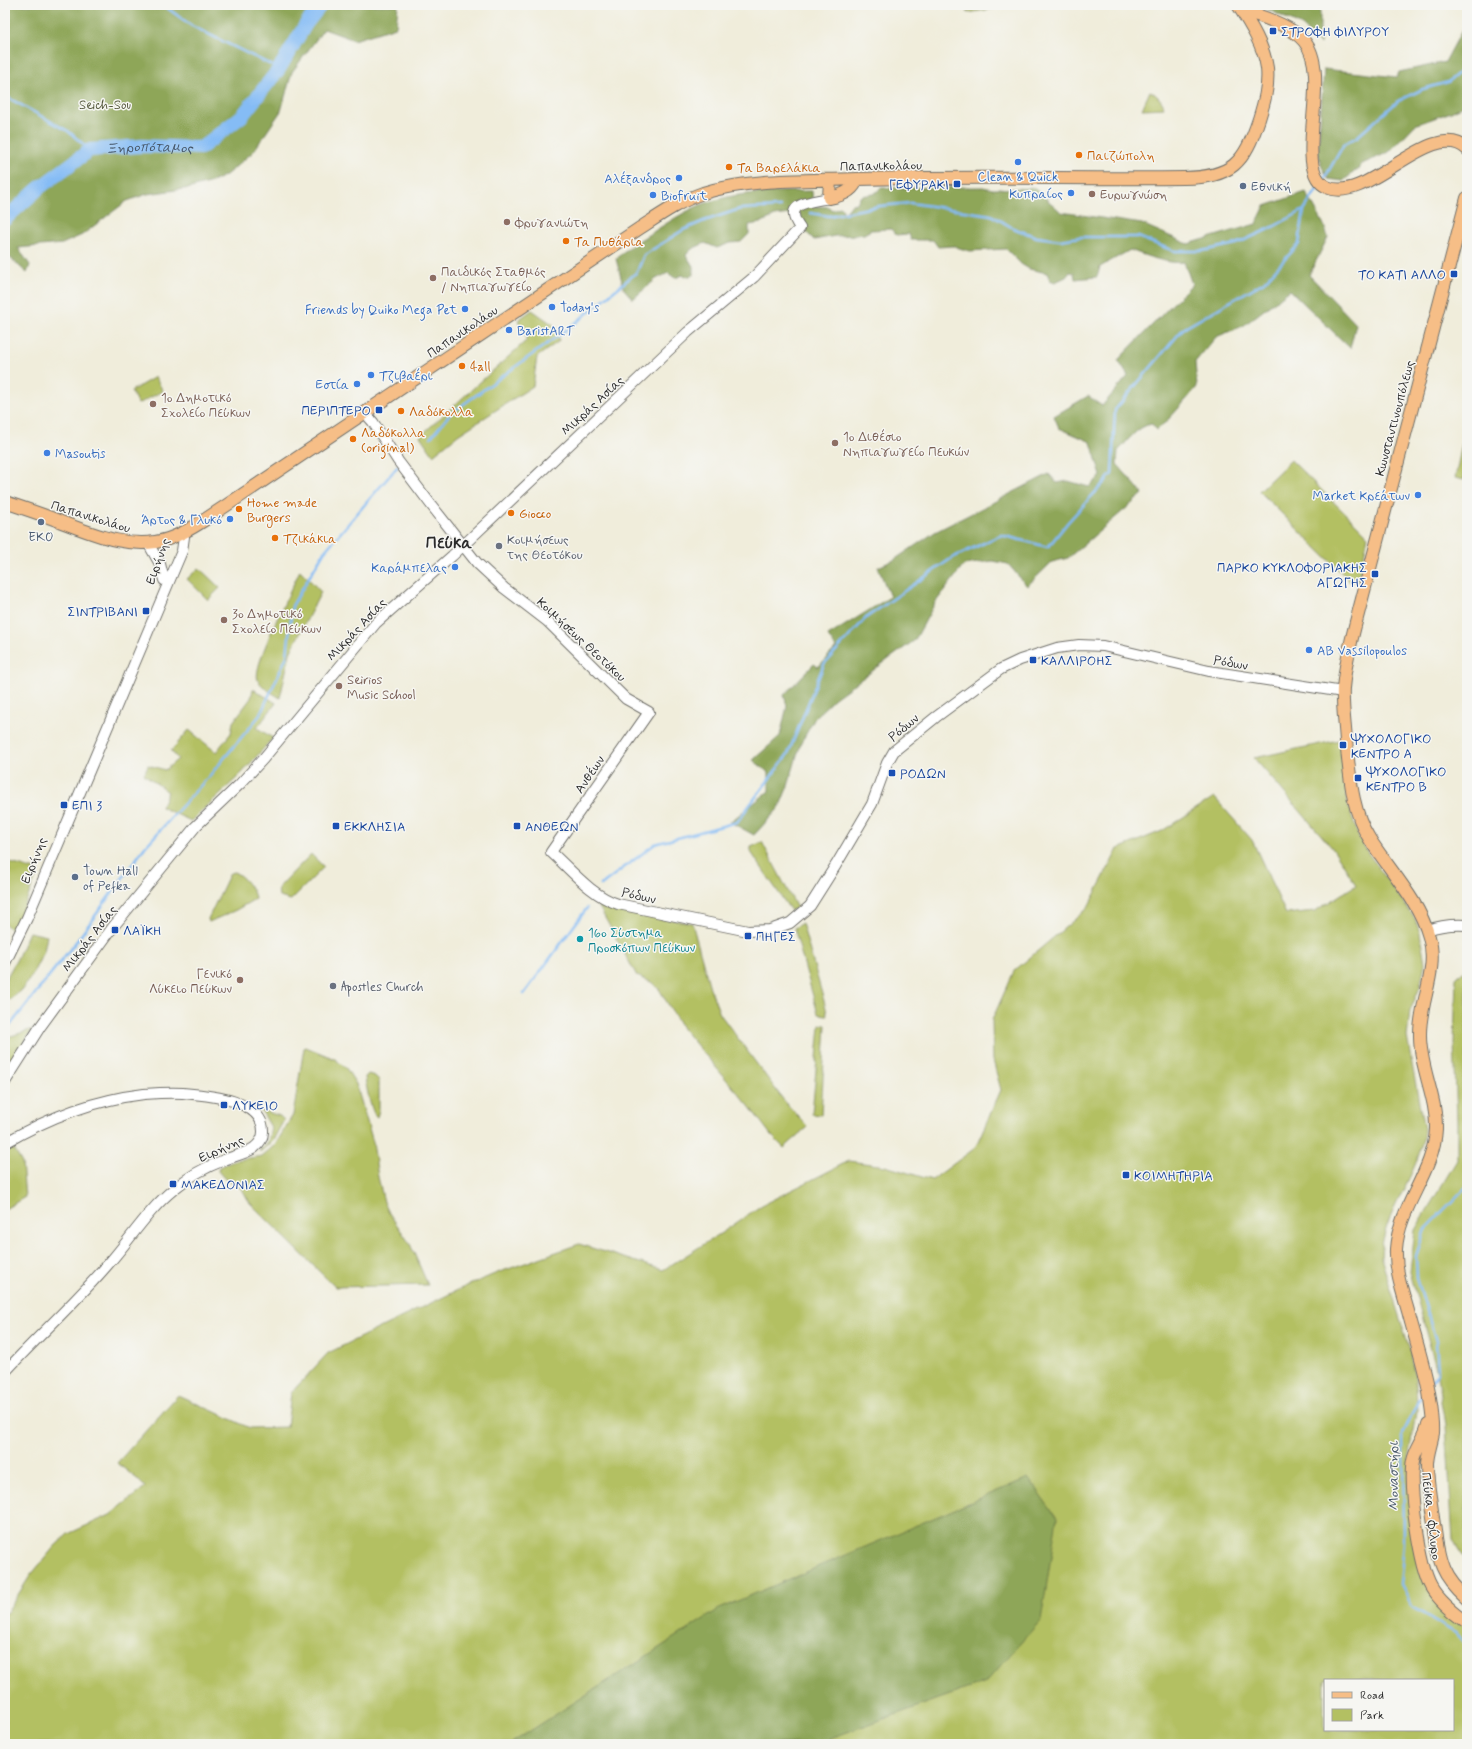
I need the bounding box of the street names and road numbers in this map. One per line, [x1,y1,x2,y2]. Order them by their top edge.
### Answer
street label: Παπανικολάου [840,157,922,176]
street label: Παπανικολάου [424,302,502,362]
street label: Κωνσταντινουπόλεως [1372,358,1419,478]
street label: Μικράς Ασίας [558,372,628,440]
street label: Παπανικολάου [49,497,133,538]
street label: Ειρήνης [142,536,175,587]
street label: Κοιμήσεως Θεοτόκου [533,594,629,686]
street label: Μικράς Ασίας [324,595,391,665]
street label: Ρόδων [1212,652,1250,675]
street label: Ρόδων [885,710,923,746]
street label: Ανθέων [571,752,609,797]
street label: Ειρήνης [17,835,51,886]
street label: Ρόδων [620,884,658,909]
street label: Μικράς Ασίας [59,902,122,976]
street label: Ειρήνης [196,1132,247,1167]
street label: Πεύκα - Φίλυρο [1417,1472,1444,1561]

